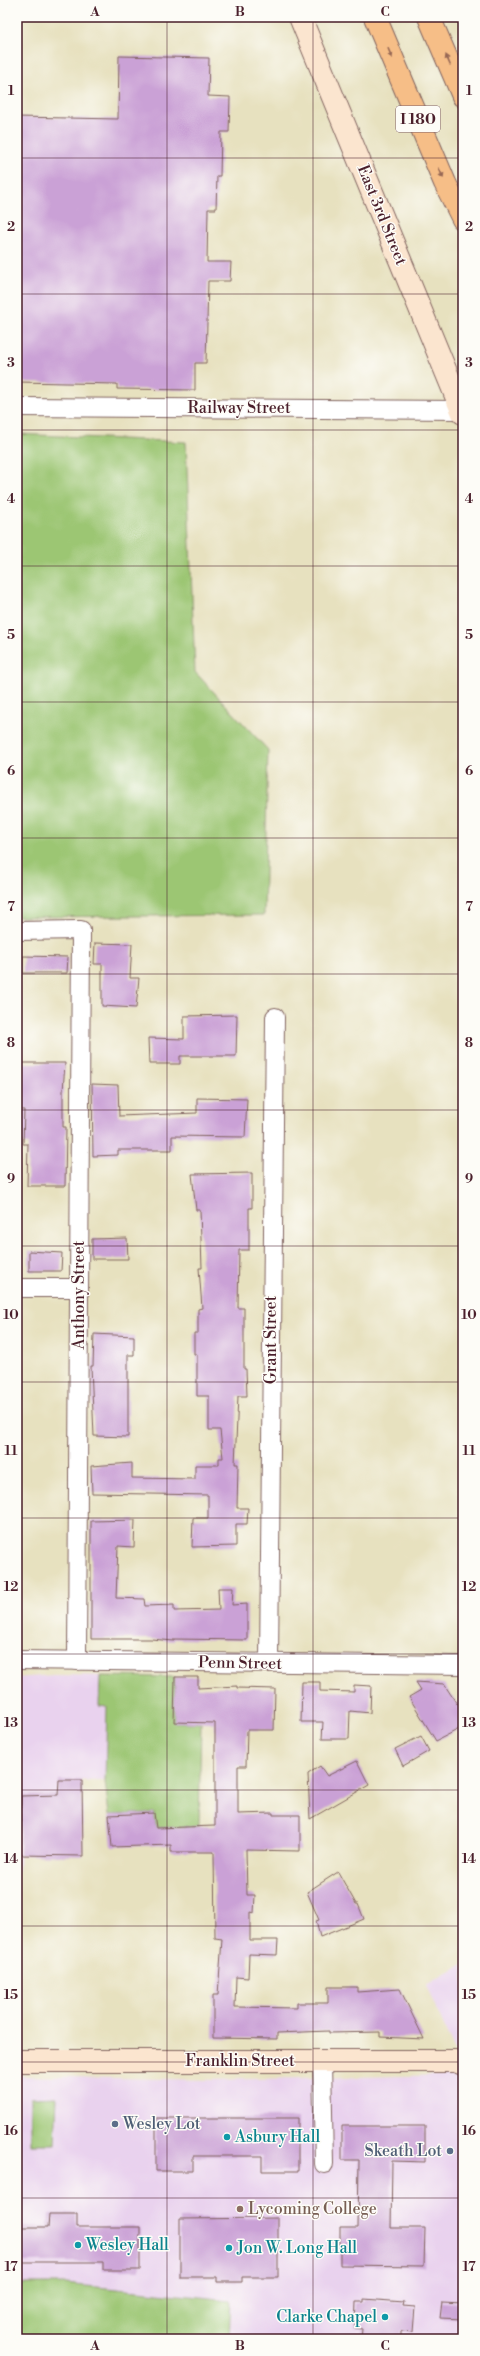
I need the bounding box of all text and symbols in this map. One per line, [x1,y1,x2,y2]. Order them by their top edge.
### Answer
text: A [89,4,100,20]
text: B [235,4,245,20]
text: C [380,4,390,20]
one-way arrow [387,47,393,58]
one-way arrow [444,54,450,66]
text: 1 [8,83,15,99]
text: 1 [466,83,473,99]
road number: I 180 [396,106,440,132]
street label: East 3rd Street [353,162,411,269]
one-way arrow [438,167,444,179]
text: 2 [7,219,15,235]
text: 2 [465,219,473,235]
text: 3 [7,355,15,371]
text: 3 [465,355,473,371]
street label: Railway Street [187,398,291,418]
text: 4 [7,491,16,507]
text: 4 [465,491,474,507]
text: 5 [7,627,15,643]
text: 5 [465,627,473,643]
text: 6 [7,763,15,779]
text: 6 [465,763,473,779]
text: 7 [7,899,15,915]
text: 7 [465,899,473,915]
text: 8 [7,1035,15,1051]
text: 8 [465,1035,473,1051]
text: 9 [7,1171,15,1187]
text: 9 [465,1171,473,1187]
street label: Anthony Street [69,1240,89,1350]
street label: Grant Street [261,1295,281,1384]
text: 10 [3,1307,19,1323]
text: 10 [461,1307,477,1323]
text: 11 [5,1443,18,1459]
text: 11 [463,1443,476,1459]
text: 12 [4,1579,18,1595]
text: 12 [462,1579,476,1595]
street label: Penn Street [198,1652,282,1674]
text: 13 [4,1715,18,1731]
text: 13 [462,1715,476,1731]
text: 14 [4,1851,18,1867]
text: 14 [462,1851,476,1867]
text: 15 [4,1987,18,2003]
text: 15 [462,1987,476,2003]
street label: Franklin Street [185,2051,295,2071]
place label: Wesley Lot [122,2114,201,2134]
marker: Wesley Lot [110,2119,120,2129]
text: 16 [4,2123,18,2139]
text: 16 [462,2123,476,2139]
place label: Asbury Hall [234,2127,320,2147]
marker: Asbury Hall [222,2132,232,2142]
place label: Skeath Lot [365,2141,442,2161]
marker: Skeath Lot [445,2146,455,2156]
place label: Lycoming College [248,2199,377,2219]
marker: Lycoming College [235,2204,245,2214]
place label: Wesley Hall [85,2235,169,2255]
place label: Jon W. Long Hall [236,2238,357,2258]
marker: Wesley Hall [73,2240,83,2250]
marker: Jon W. Long Hall [224,2243,234,2253]
text: 17 [4,2259,18,2275]
text: 17 [462,2259,476,2275]
place label: Clarke Chapel [276,2307,377,2327]
marker: Clarke Chapel [380,2312,390,2322]
text: A [89,2338,100,2354]
text: B [235,2338,245,2354]
text: C [380,2338,390,2354]

